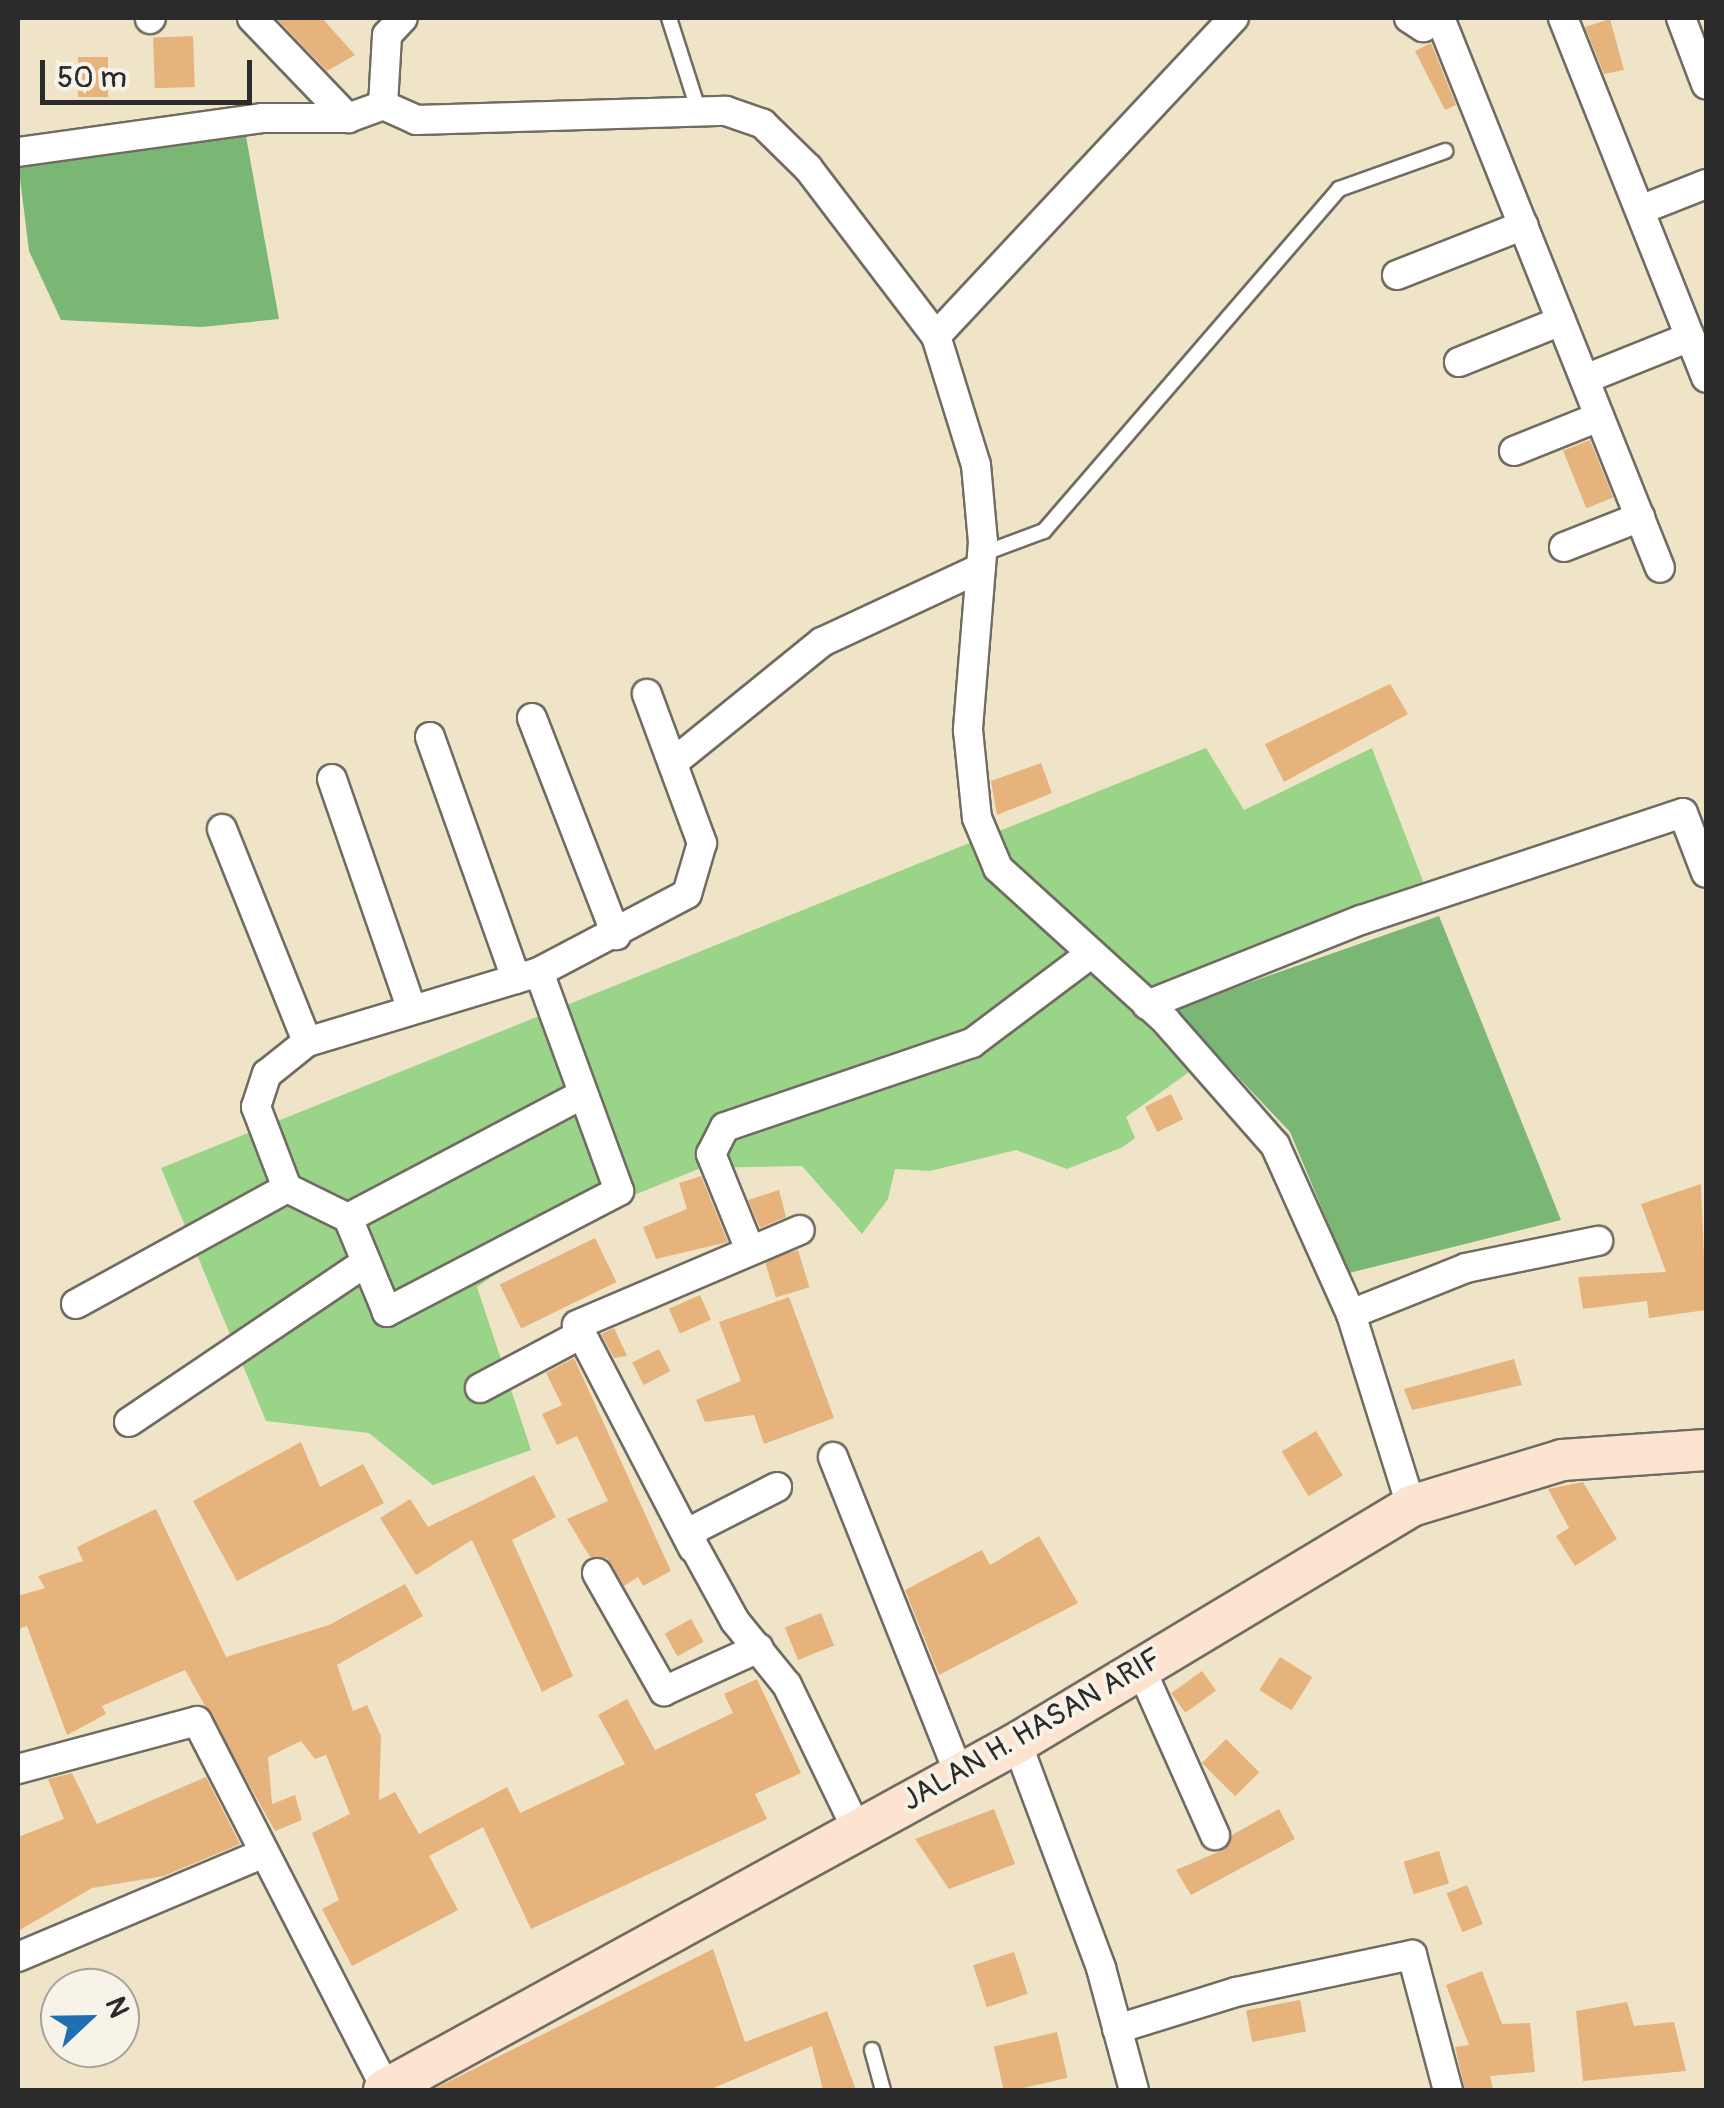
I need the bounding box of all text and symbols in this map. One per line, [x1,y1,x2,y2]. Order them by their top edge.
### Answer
scale bar [45,40,258,102]
text: 50 m [57,59,127,96]
street label: JALAN H. HASAN ARIF [896,1641,1168,1819]
north arrow [40,1968,140,2068]
text: N [97,1992,136,2023]

